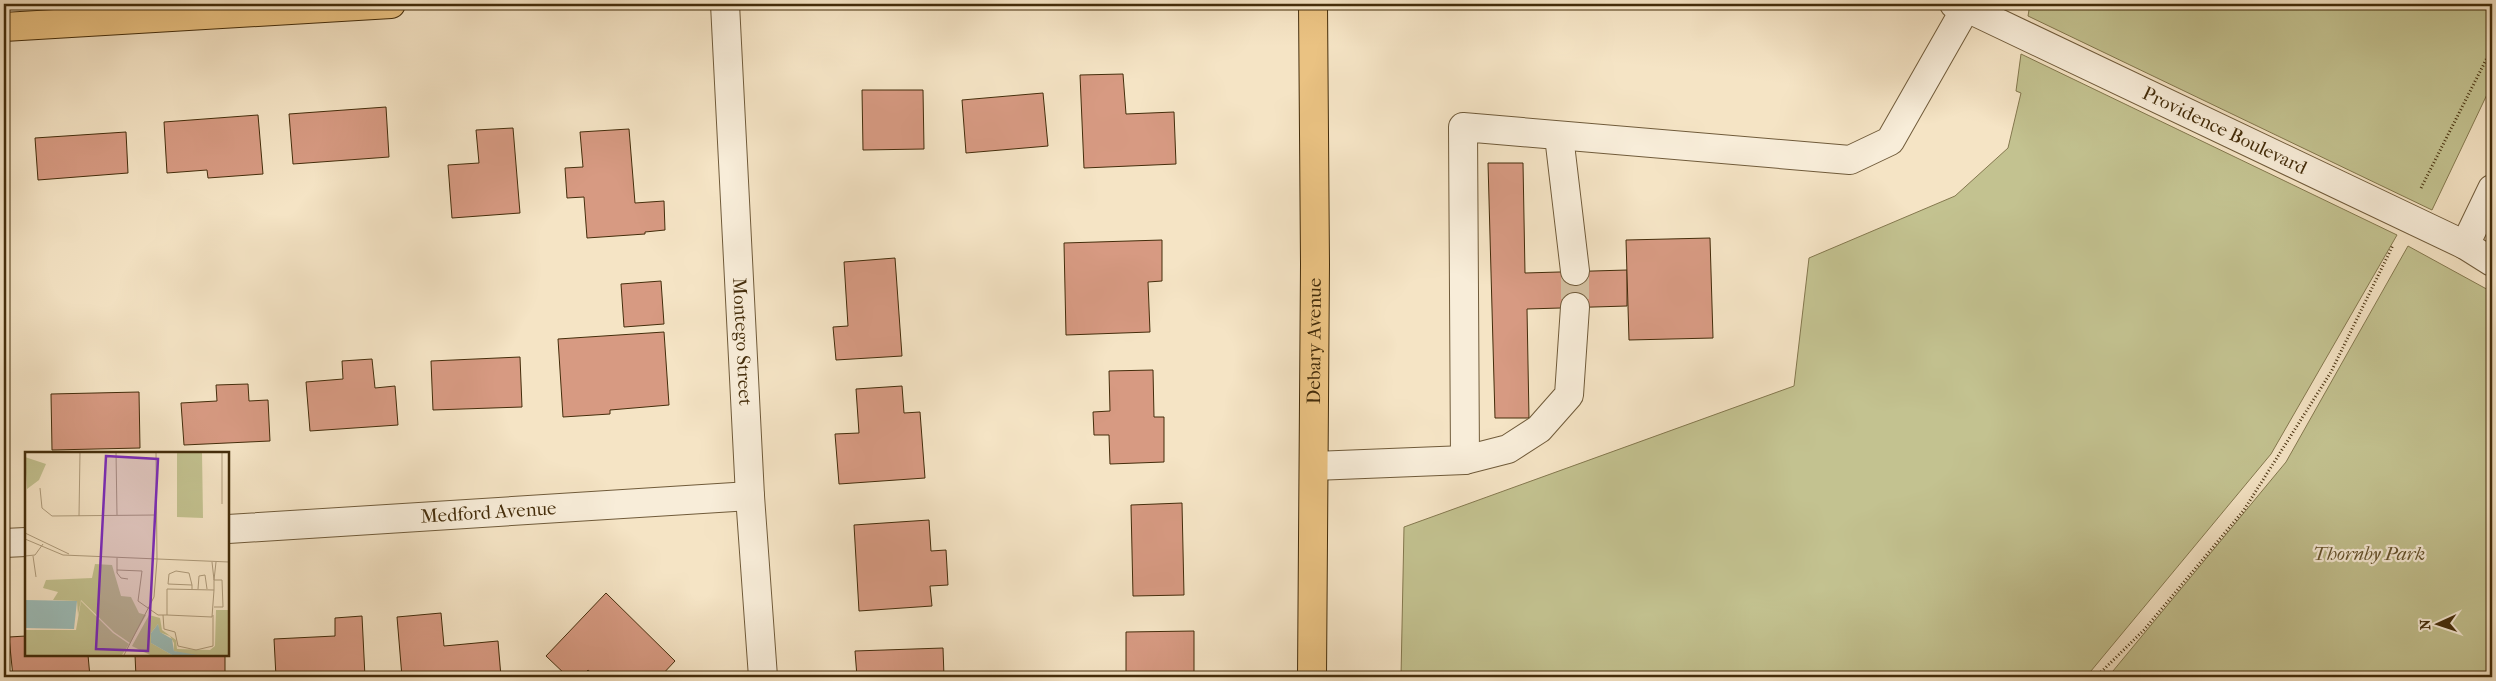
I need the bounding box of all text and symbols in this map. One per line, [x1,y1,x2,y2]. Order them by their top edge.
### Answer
street label: Providence Boulevard [2139,82,2311,179]
street label: Montego Street [728,277,756,406]
street label: Debary Avenue [1303,278,1326,404]
inset map [25,452,229,656]
street label: Medford Avenue [420,497,557,528]
park label: Thornby Park [2313,543,2425,565]
north arrow [2414,598,2464,648]
text: N [2417,619,2434,630]

